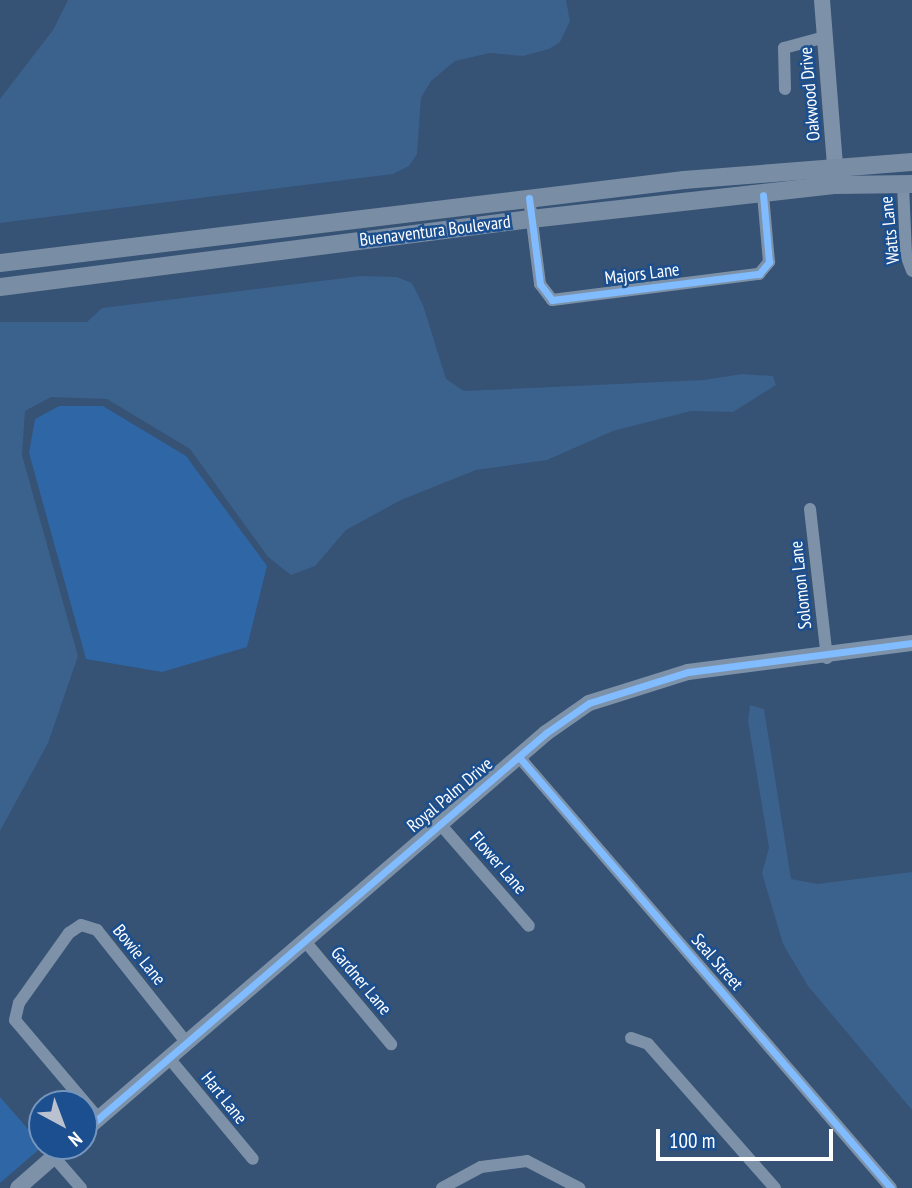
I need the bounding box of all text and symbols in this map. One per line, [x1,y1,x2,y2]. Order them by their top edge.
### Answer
street label: Oakwood Drive [795,46,825,142]
street label: Watts Lane [876,195,904,265]
street label: Buenaventura Boulevard [358,211,512,251]
street label: Majors Lane [604,259,680,289]
street label: Solomon Lane [786,540,816,630]
street label: Royal Palm Drive [403,753,497,837]
street label: Flower Lane [465,827,531,899]
street label: Bowie Lane [108,920,170,990]
street label: Seal Street [687,929,747,995]
street label: Gardner Lane [326,942,396,1020]
street label: Hart Lane [196,1068,252,1128]
north arrow [28,1090,98,1160]
scale bar [660,1114,837,1158]
text: N [64,1127,87,1152]
text: 100 m [669,1127,715,1154]

